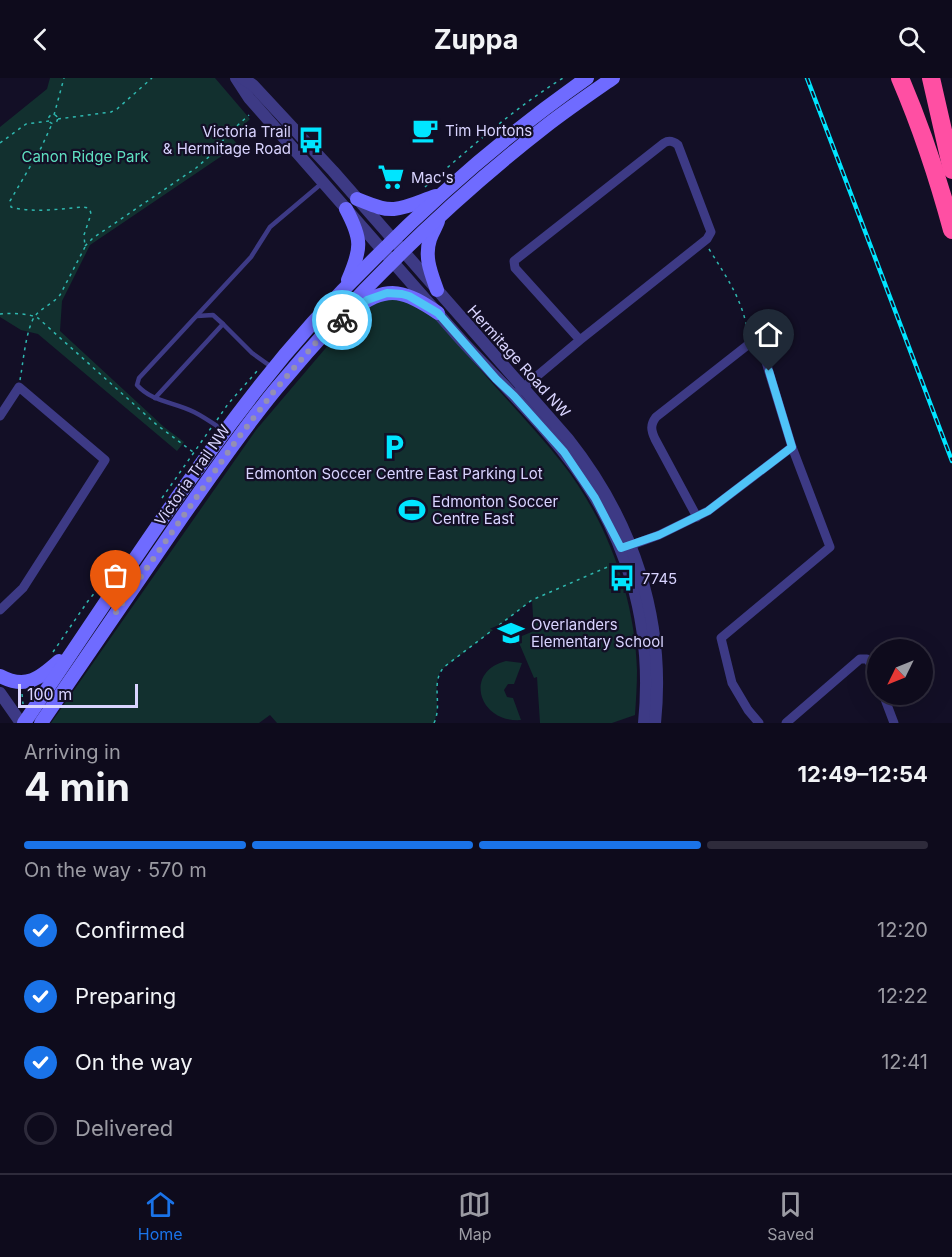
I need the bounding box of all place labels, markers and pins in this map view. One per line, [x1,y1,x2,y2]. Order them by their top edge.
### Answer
cafe icon: Tim Hortons [410,115,440,145]
place label: Tim Hortons [445,121,532,140]
place label: Victoria Trail & Hermitage Road [163,122,291,158]
bus stop icon: Victoria Trail & Hermitage Road [296,125,326,155]
supermarket icon: Mac's [376,162,406,192]
place label: Mac's [411,168,454,187]
pin [743,309,794,371]
parking icon: Edmonton Soccer Centre East Parking Lot [379,432,409,462]
place label: Edmonton Soccer Centre East Parking Lot [245,464,543,483]
place label: Edmonton Soccer Centre East [432,492,559,528]
sports icon: Edmonton Soccer Centre East [397,495,427,525]
pin [90,550,141,612]
bus stop icon: 7745 [607,563,637,593]
place label: 7745 [642,569,677,588]
place label: Overlanders Elementary School [531,615,664,651]
school or university icon: Overlanders Elementary School [496,618,526,648]

